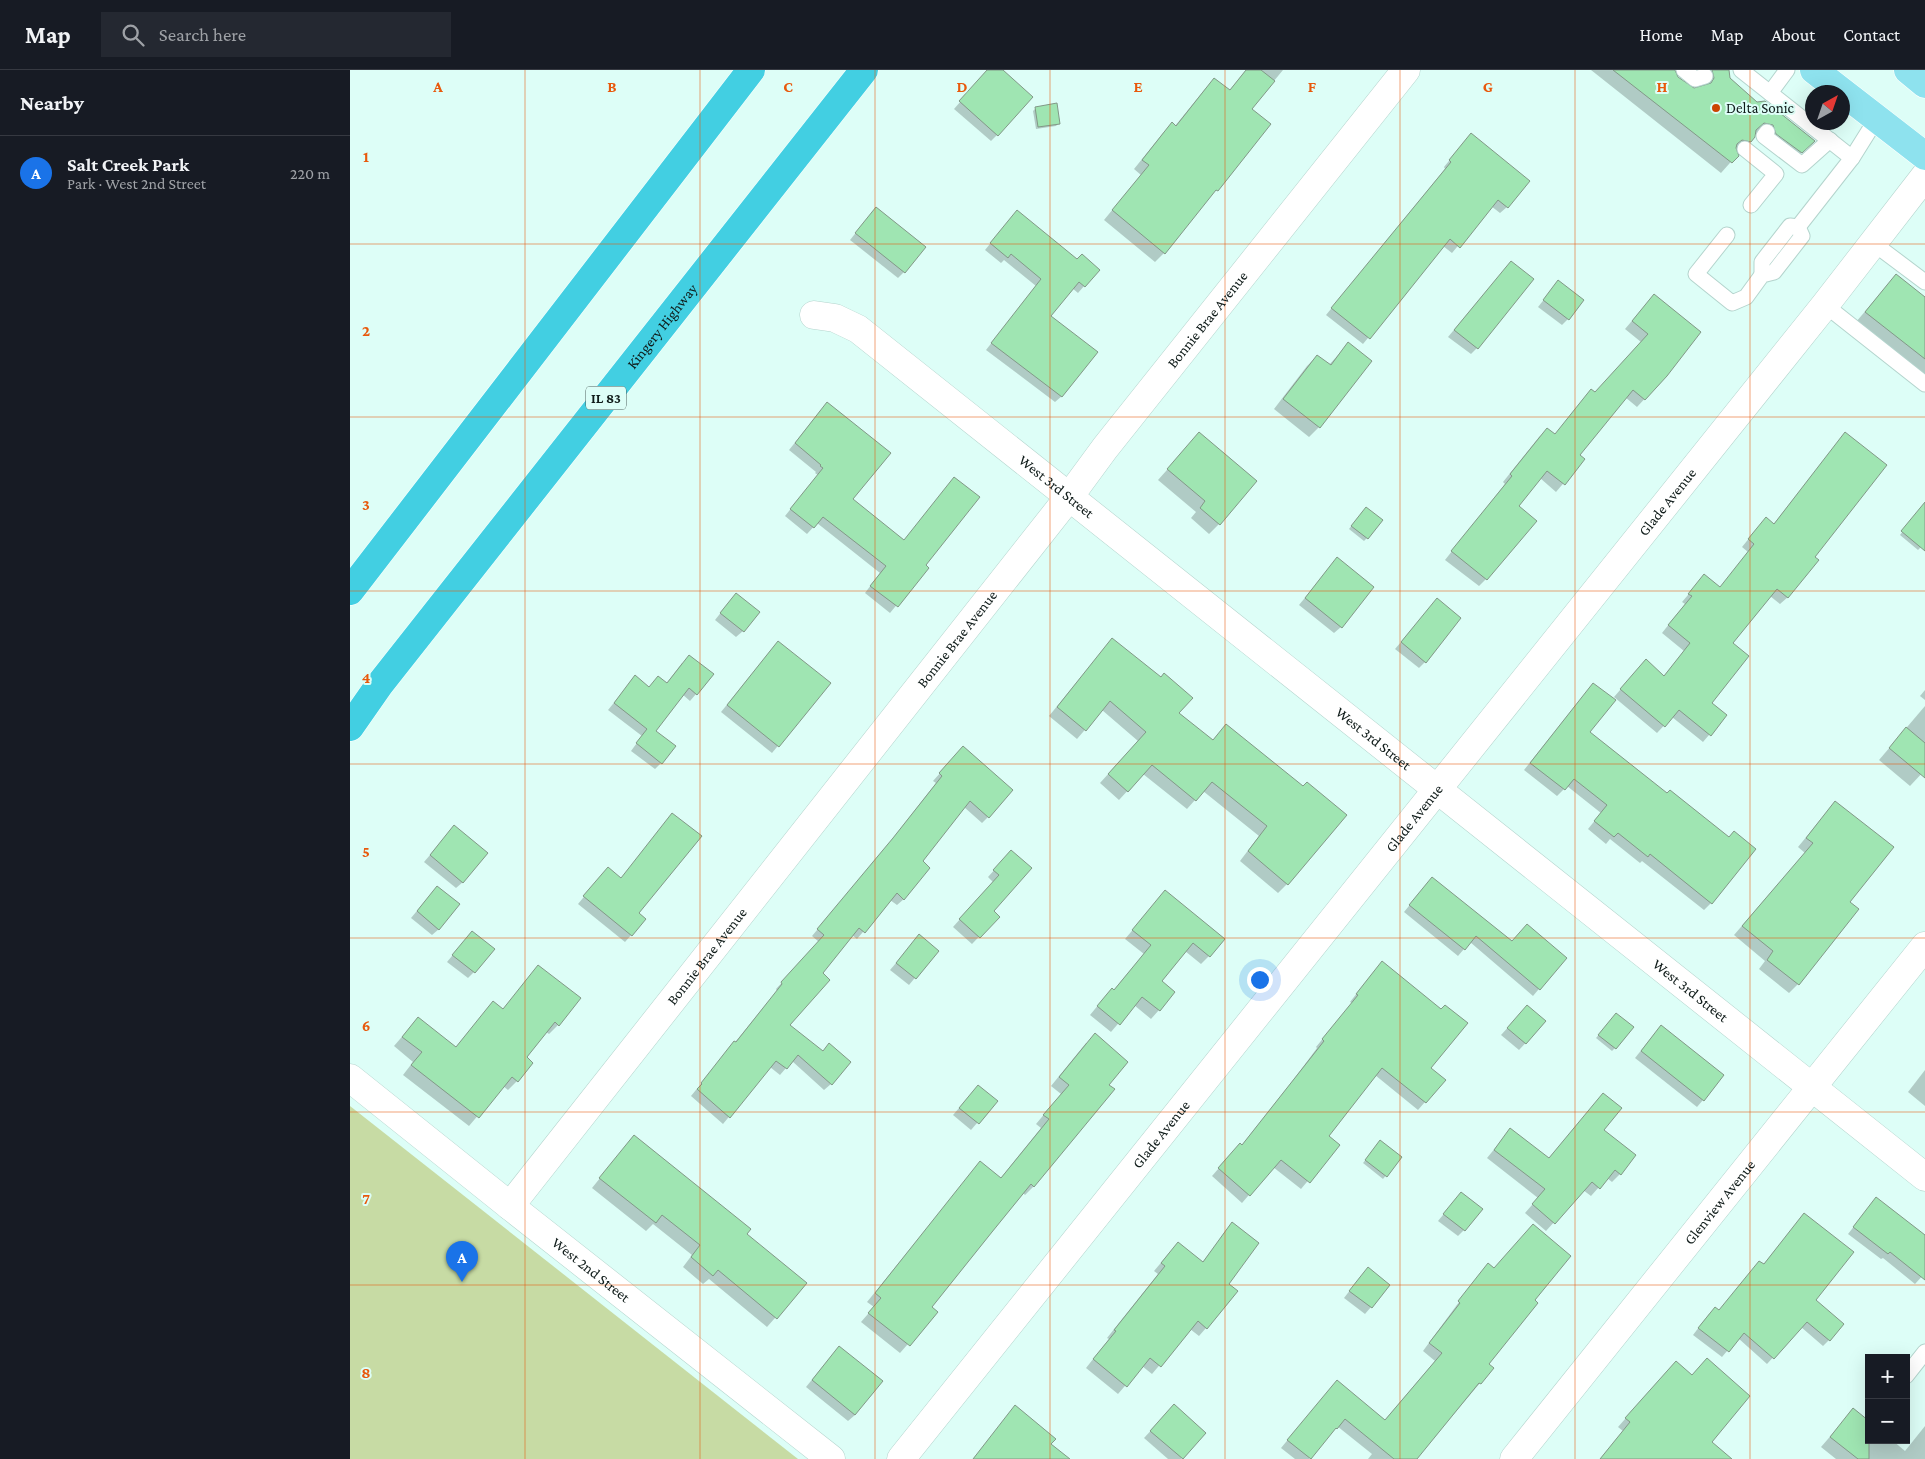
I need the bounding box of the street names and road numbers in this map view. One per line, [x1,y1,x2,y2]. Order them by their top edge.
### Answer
street label: Bonnie Brae Avenue [1164,268,1251,371]
street label: Kingery Highway [624,281,701,372]
road number: IL 83 [586,386,626,409]
street label: West 3rd Street [1016,452,1098,522]
street label: Glade Avenue [1635,465,1699,539]
street label: Bonnie Brae Avenue [914,587,1000,691]
street label: West 3rd Street [1333,704,1415,774]
street label: Glade Avenue [1382,781,1446,855]
street label: Bonnie Brae Avenue [664,904,750,1008]
street label: West 3rd Street [1650,956,1732,1026]
street label: Glade Avenue [1129,1097,1193,1171]
street label: Glenview Avenue [1681,1156,1759,1248]
street label: West 2nd Street [549,1234,634,1306]

